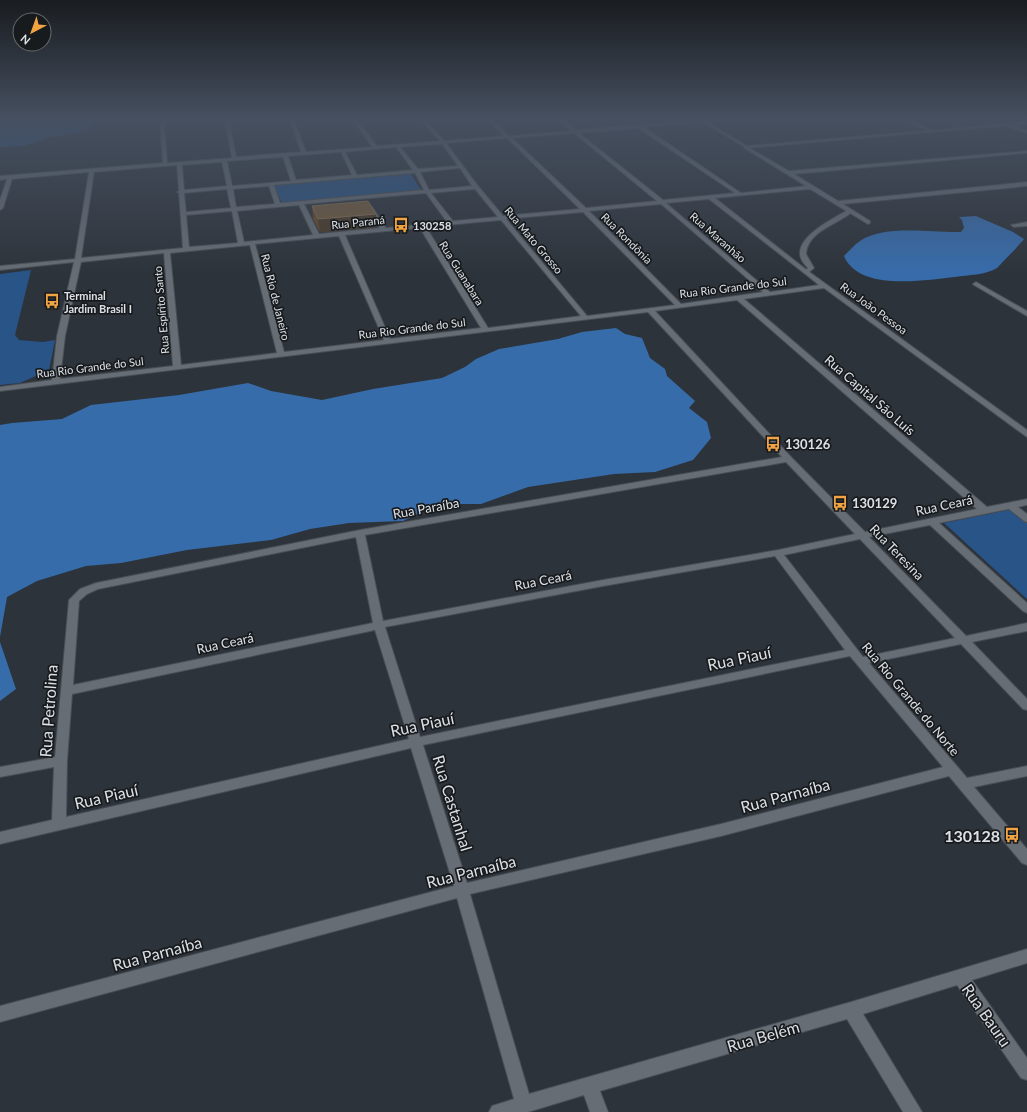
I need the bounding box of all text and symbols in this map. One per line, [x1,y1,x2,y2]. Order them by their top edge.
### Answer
north arrow [12,12,52,52]
text: N [18,32,33,48]
street label: Rua Mato Grosso [502,204,566,276]
street label: Rua Maranhão [687,209,749,265]
street label: Rua Rondônia [599,210,655,266]
street label: Rua Paraná [330,213,386,231]
bus stop icon: 130258 [392,216,410,234]
place label: 130258 [413,219,451,232]
street label: Rua Guanabara [437,238,487,308]
street label: Rua Rio de Janeiro [259,252,293,342]
street label: Rua Espírito Santo [151,266,171,354]
street label: Rua Rio Grande do Sul [679,274,787,300]
street label: Rua João Pessoa [838,279,910,337]
place label: Terminal Jardim Brasil I [64,289,132,315]
bus stop icon: Terminal Jardim Brasil I [43,292,61,310]
street label: Rua Rio Grande do Sul [358,315,466,341]
street label: Rua Capital São Luís [822,351,919,439]
street label: Rua Rio Grande do Sul [36,354,144,380]
bus stop icon: 130126 [764,435,782,453]
place label: 130126 [785,436,831,452]
street label: Rua Ceará [914,491,974,519]
street label: Rua Paraíba [392,494,460,522]
bus stop icon: 130129 [831,494,849,512]
place label: 130129 [852,495,897,511]
street label: Rua Teresina [866,521,928,583]
street label: Rua Ceará [513,567,573,593]
street label: Rua Ceará [195,629,255,657]
street label: Rua Rio Grande do Norte [859,639,963,759]
street label: Rua Piauí [705,642,774,674]
street label: Rua Petrolina [35,664,61,758]
street label: Rua Piauí [388,708,457,740]
street label: Rua Castanhal [429,753,477,853]
street label: Rua Parnaíba [738,774,832,816]
street label: Rua Piauí [72,779,141,813]
place label: 130128 [944,826,1000,845]
bus stop icon: 130128 [1003,826,1021,844]
street label: Rua Parnaíba [424,851,518,891]
street label: Rua Parnaíba [110,932,204,974]
street label: Rua Bauru [958,980,1016,1050]
street label: Rua Belém [724,1017,802,1055]

